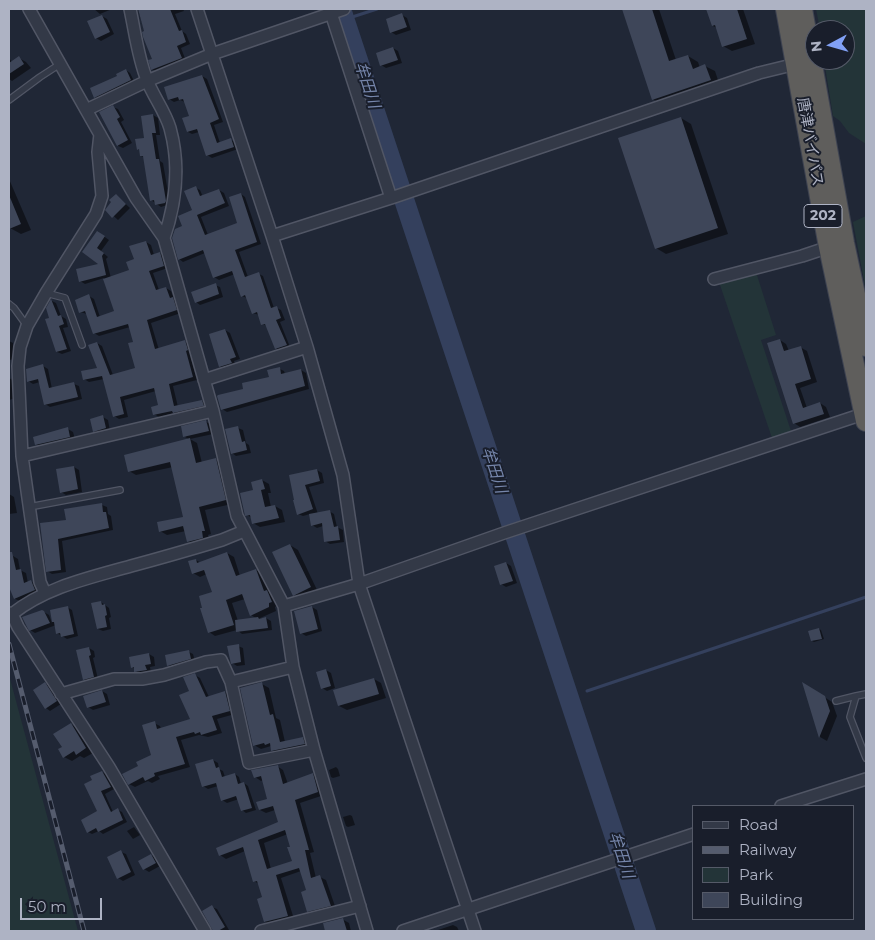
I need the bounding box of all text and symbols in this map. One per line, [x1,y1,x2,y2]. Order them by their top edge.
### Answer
north arrow [805,20,855,70]
text: N [807,40,826,53]
water label: 牟田川 [350,59,384,111]
street label: 唐津バイパス [793,96,827,188]
road number: 202 [804,205,842,228]
water label: 牟田川 [477,444,511,496]
legend [692,805,855,920]
text: Road [739,815,778,834]
water label: 牟田川 [604,829,638,881]
text: Railway [739,840,796,859]
text: Park [739,865,773,884]
scale bar [22,888,105,920]
text: Building [739,890,803,909]
text: 50 m [28,897,66,916]

